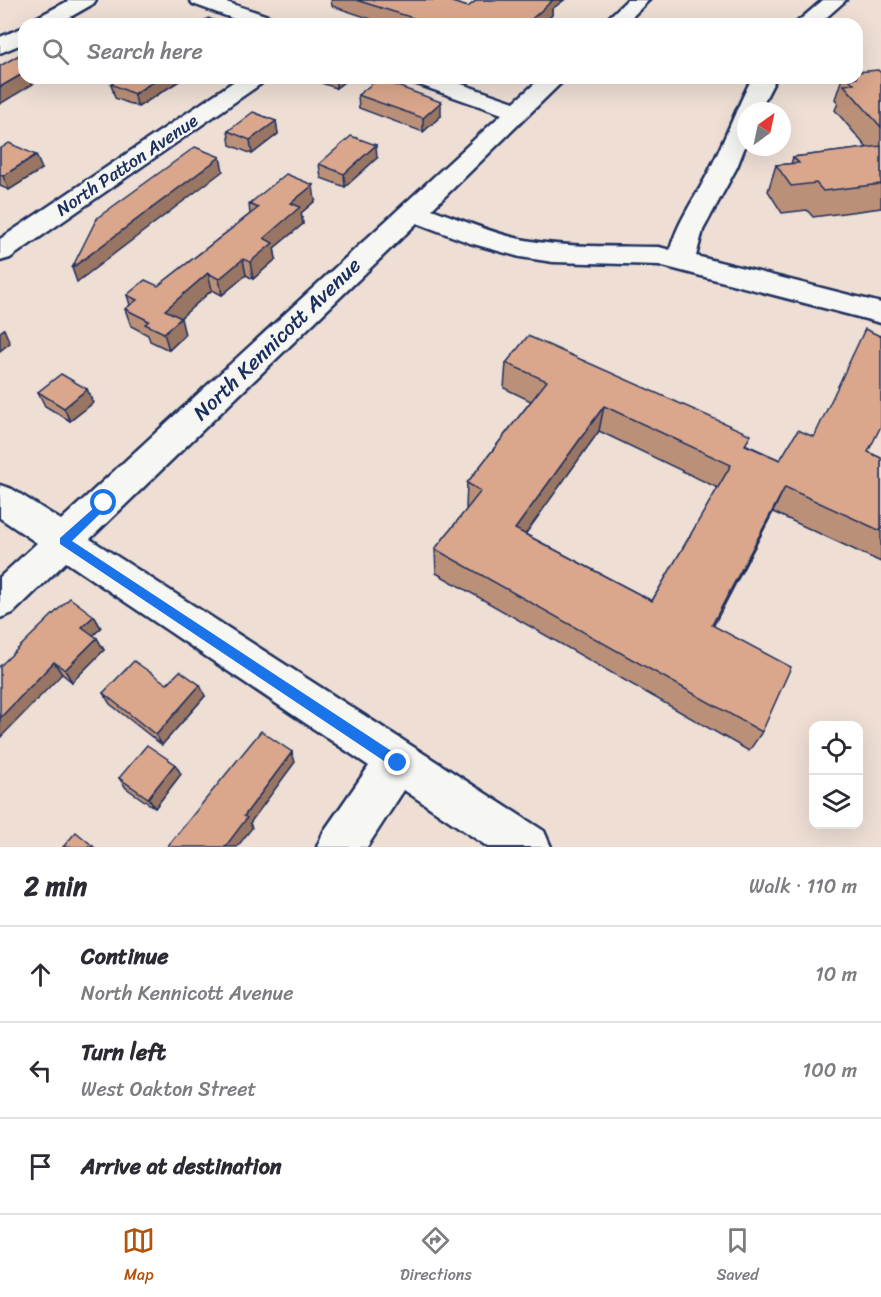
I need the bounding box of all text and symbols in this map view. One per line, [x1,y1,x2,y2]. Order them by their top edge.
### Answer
search box [18,18,863,84]
text: Search here [87,32,203,71]
icon: search [39,35,72,68]
north arrow [737,102,791,156]
street label: North Patton Avenue [49,105,205,225]
street label: North Kennicott Avenue [184,248,371,430]
route start [90,489,116,515]
map controls [809,721,863,829]
button: locate [809,721,863,775]
route end [384,749,410,775]
button: layers [809,775,863,829]
text: 2 min [24,863,87,909]
text: Walk · 110 m [749,869,857,904]
text: Continue [81,937,169,976]
text: 10 m [815,957,857,992]
icon: ahead [24,958,57,991]
text: North Kennicott Avenue [81,976,294,1011]
text: Turn left [81,1033,166,1072]
text: 100 m [803,1053,857,1088]
icon: left [24,1054,57,1087]
text: West Oakton Street [81,1072,256,1107]
text: Arrive at destination [81,1147,282,1186]
icon: arrive [24,1150,57,1183]
tab: Map [122,1224,155,1289]
tab: Directions [400,1224,472,1289]
tab: Saved [716,1224,759,1289]

